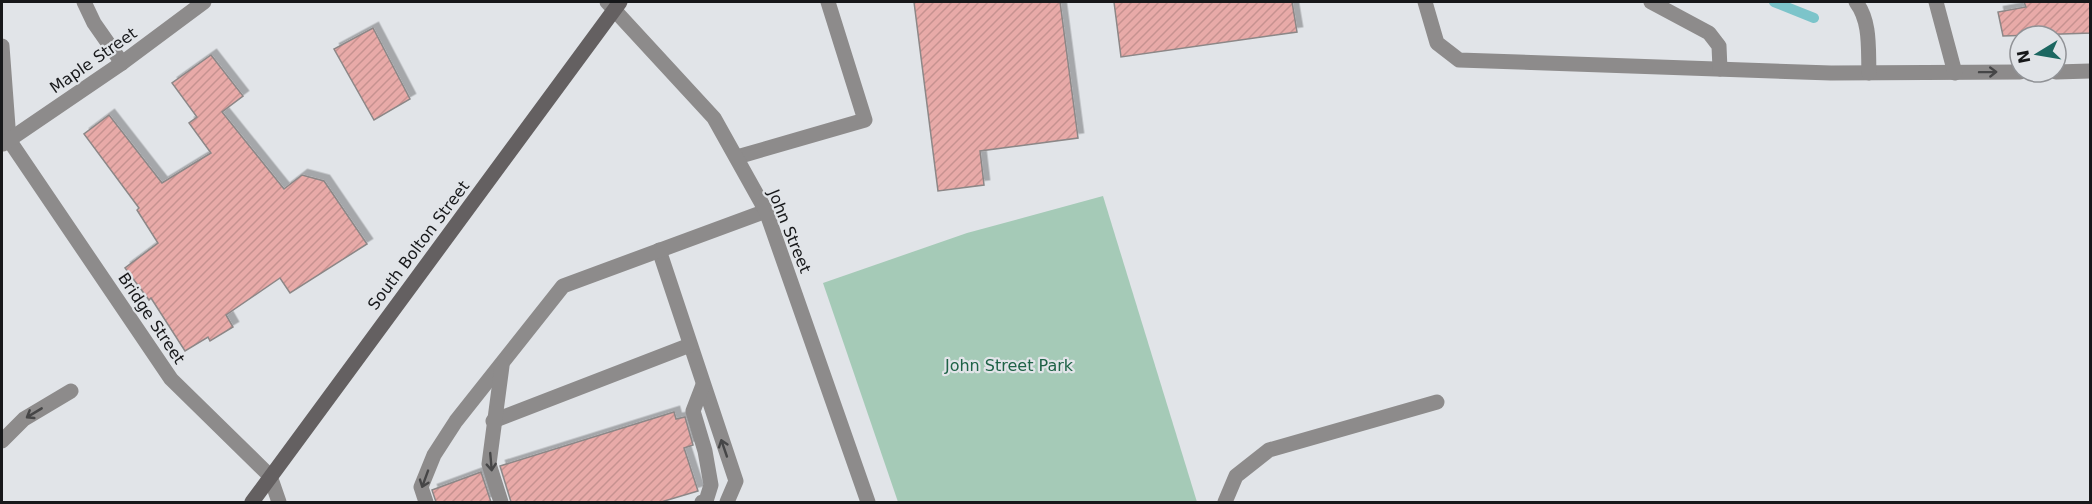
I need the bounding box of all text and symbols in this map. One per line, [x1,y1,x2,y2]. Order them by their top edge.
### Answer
street label: Maple Street [46,23,140,97]
north arrow [2008,24,2068,84]
text: N [2013,48,2034,65]
one-way arrow [1977,66,1997,78]
street label: South Bolton Street [364,177,473,314]
street label: John Street [764,186,815,276]
street label: Bridge Street [114,269,189,367]
park label: John Street Park [944,356,1074,375]
one-way arrow [26,407,43,419]
one-way arrow [718,439,729,458]
one-way arrow [486,452,497,471]
one-way arrow [418,469,429,487]

